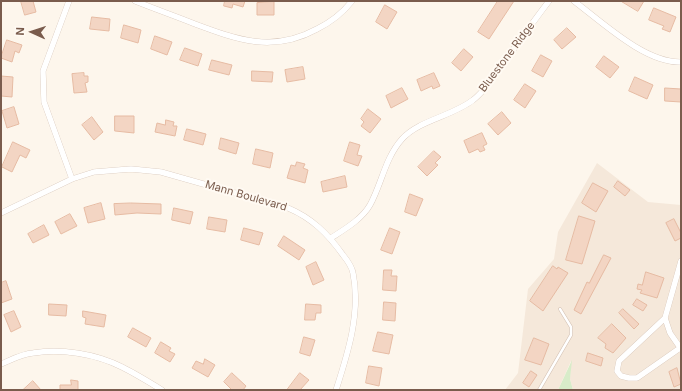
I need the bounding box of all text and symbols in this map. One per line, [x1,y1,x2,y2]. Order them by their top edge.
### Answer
north arrow [12,12,52,52]
street label: Bluestone Ridge [476,19,538,95]
text: N [13,27,27,36]
street label: Mann Boulevard [204,178,288,214]

